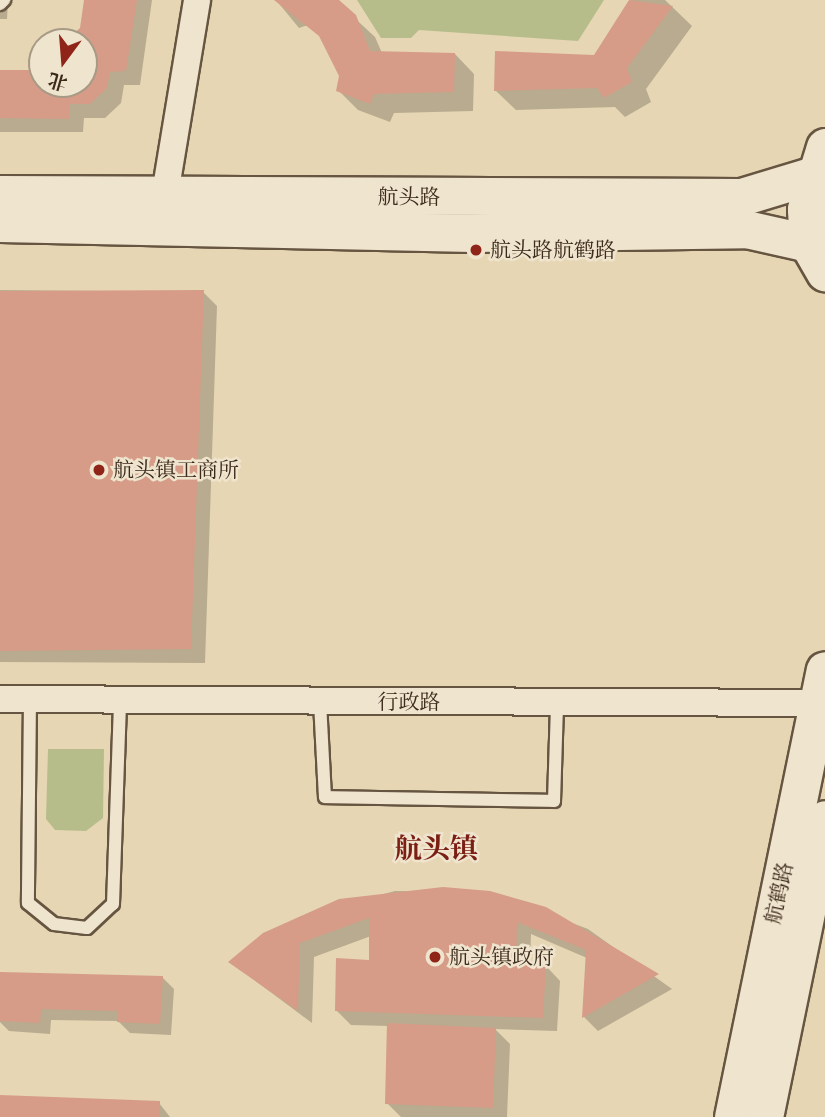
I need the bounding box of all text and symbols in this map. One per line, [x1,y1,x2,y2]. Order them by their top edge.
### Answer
north arrow [28,28,98,98]
text: 北 [46,68,70,94]
street label: 航头路 [378,184,440,210]
place label: 航头路航鹤路 [490,237,616,263]
marker: 航头路航鹤路 [468,242,484,258]
place label: 航头镇工商所 [113,457,239,483]
marker: 航头镇工商所 [91,462,107,478]
street label: 行政路 [378,689,440,715]
district label: 航头镇 [394,832,478,866]
street label: 航鹤路 [760,860,798,926]
place label: 航头镇政府 [449,944,554,970]
marker: 航头镇政府 [427,949,443,965]

